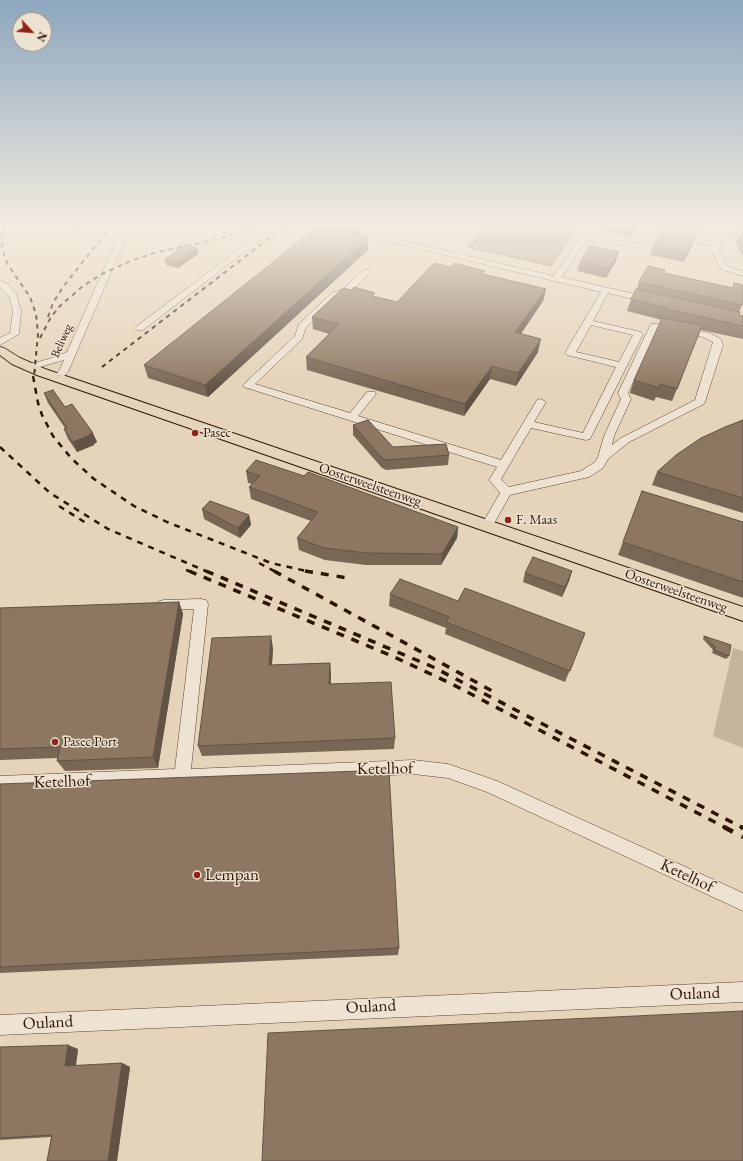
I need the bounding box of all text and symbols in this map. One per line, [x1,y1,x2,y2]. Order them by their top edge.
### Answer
north arrow [12,12,52,52]
text: N [34,30,50,44]
street label: Beliweg [48,322,76,360]
place label: Pasec [203,425,231,441]
marker: Pasec [190,428,200,438]
street label: Oosterweelsteenweg [316,460,424,510]
place label: F. Maas [516,512,557,528]
marker: F. Maas [503,515,513,525]
street label: Oosterweelsteenweg [622,566,730,616]
place label: Pasec Port [63,734,117,750]
marker: Pasec Port [50,737,60,747]
street label: Ketelhof [356,758,414,780]
street label: Ketelhof [33,771,91,793]
street label: Ketelhof [657,855,717,897]
place label: Lempan [205,865,259,885]
marker: Lempan [192,870,202,880]
street label: Ouland [669,983,721,1005]
street label: Ouland [345,995,397,1019]
street label: Ouland [22,1011,74,1035]

